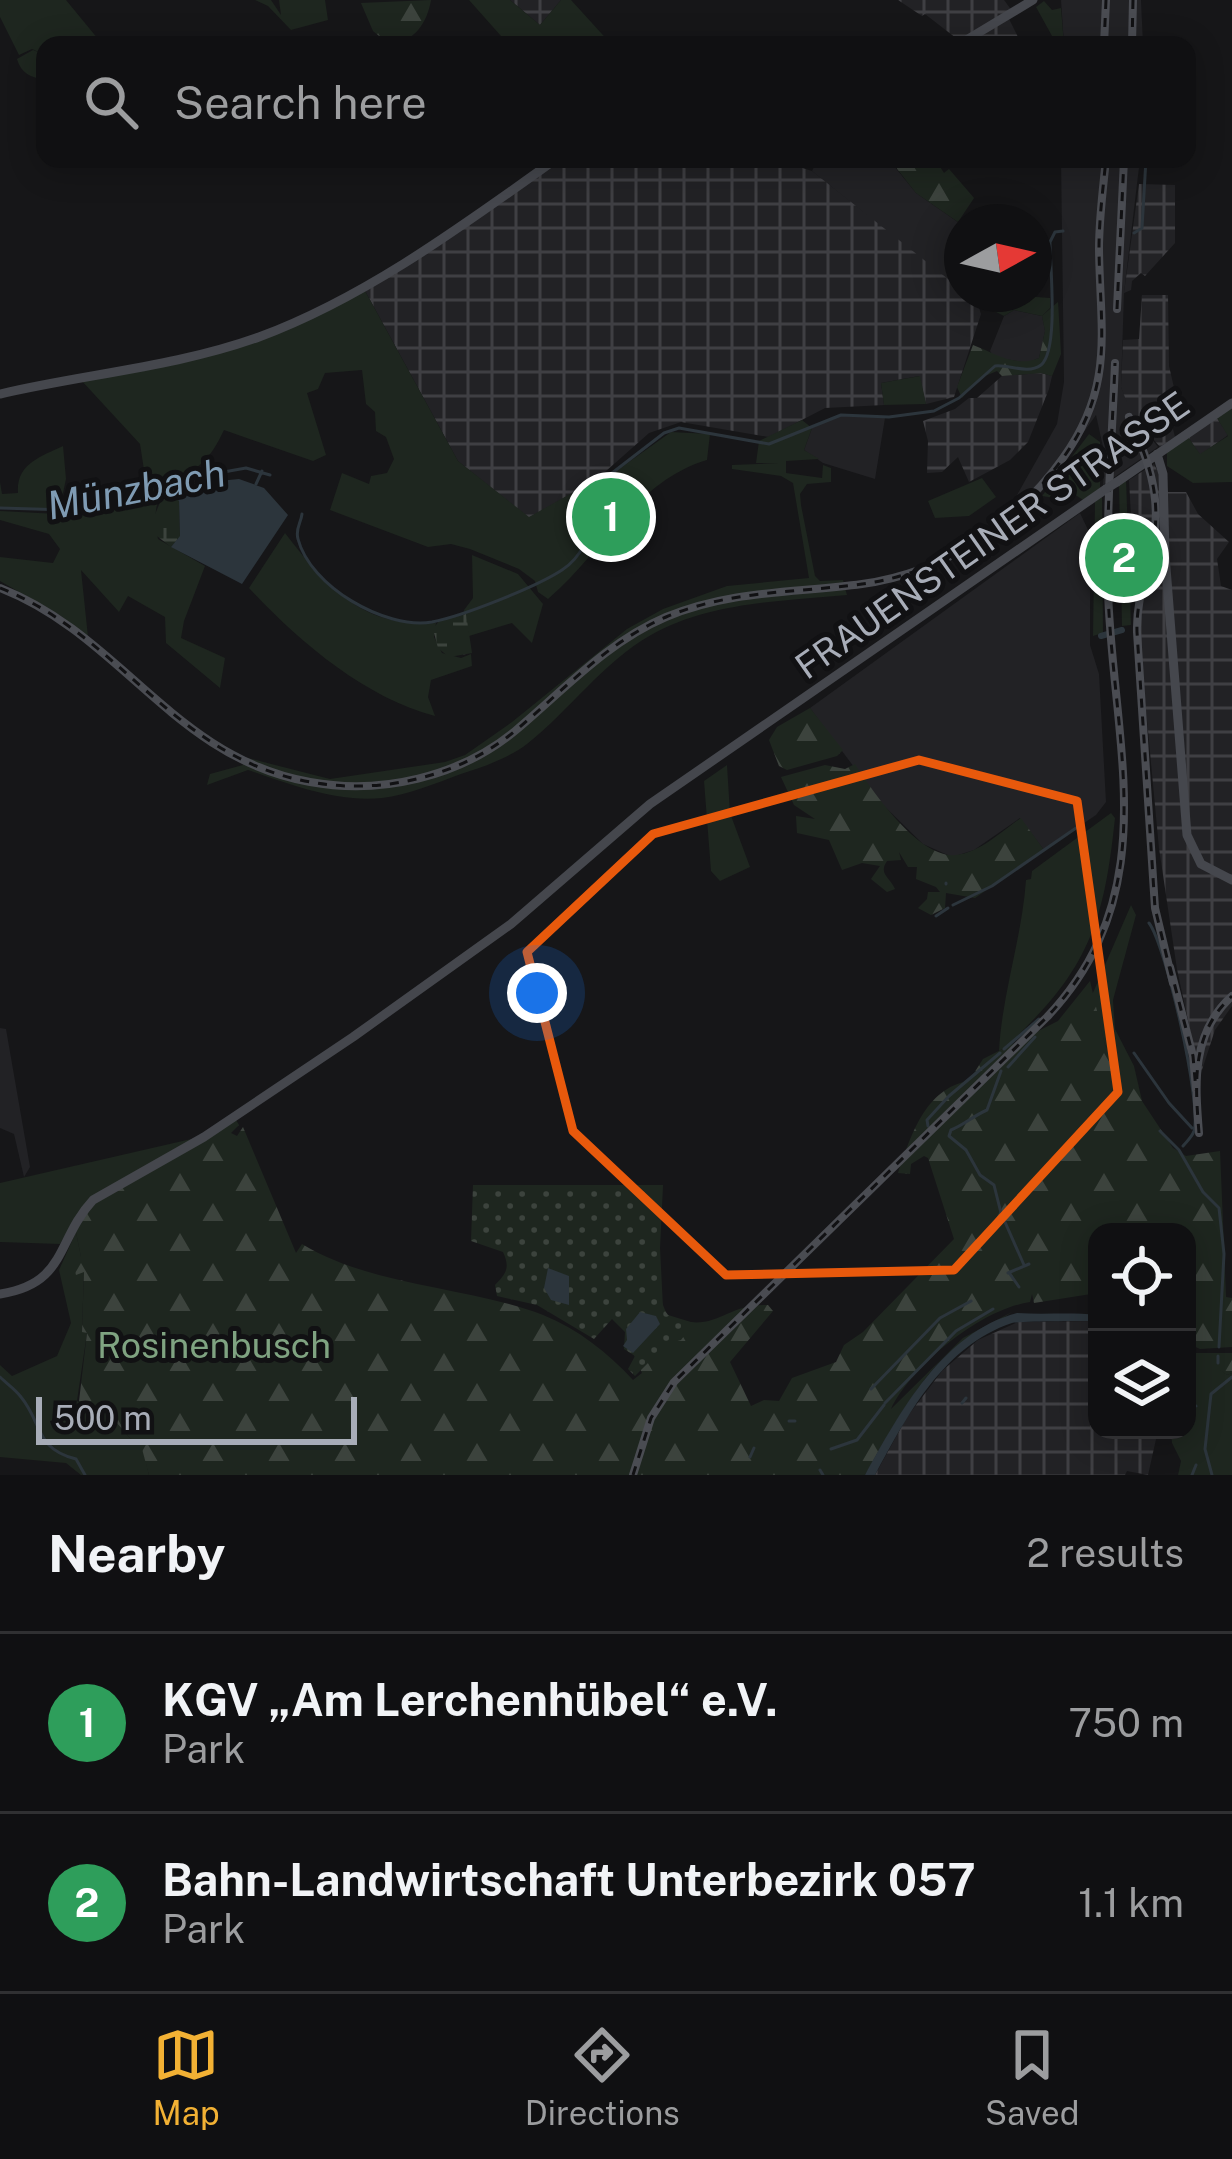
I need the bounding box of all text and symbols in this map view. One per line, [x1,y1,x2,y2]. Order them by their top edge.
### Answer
search box [36,36,1196,168]
icon: search [78,69,144,135]
text: Search here [174,76,427,129]
north arrow [944,204,1052,312]
street label: FRAUENSTEINER STRASSE [787,383,1197,687]
water label: Münzbach [43,449,229,529]
pin: 1 [572,472,650,562]
pin: 2 [1085,513,1163,603]
your location [507,963,567,1023]
map controls [1088,1223,1196,1439]
button: locate [1088,1223,1196,1331]
park label: Rosinenbusch [97,1324,331,1366]
button: layers [1088,1331,1196,1439]
scale bar [36,1391,357,1444]
text: 500 m [54,1399,152,1437]
text: Nearby [48,1524,225,1583]
text: 2 results [1027,1530,1184,1576]
text: KGV „Am Lerchenhübel“ e.V. [162,1673,778,1726]
text: 1 [79,1700,95,1746]
text: 750 m [1069,1700,1184,1746]
text: Park [162,1726,245,1772]
text: Bahn-Landwirtschaft Unterbezirk 057 [162,1853,976,1906]
text: 2 [75,1880,99,1926]
text: 1.1 km [1078,1880,1184,1926]
text: Park [162,1906,245,1952]
tab: Map [153,2022,220,2132]
tab: Directions [525,2022,680,2132]
tab: Saved [985,2022,1079,2132]

